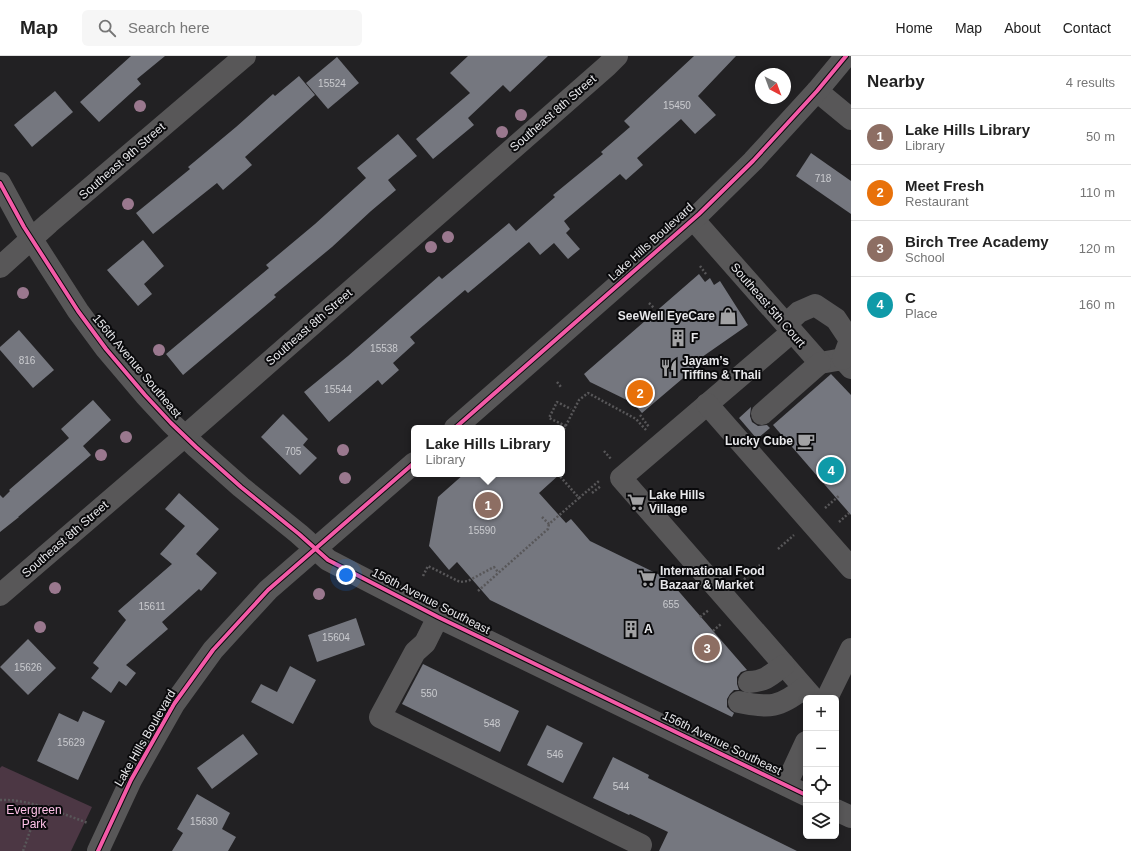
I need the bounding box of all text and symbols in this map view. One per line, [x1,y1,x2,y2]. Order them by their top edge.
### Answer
search box [82,10,362,46]
text: Map [20,17,58,38]
icon: search [96,17,118,39]
text: Search here [128,19,210,36]
text: Home [896,20,933,36]
text: Map [955,20,982,36]
text: About [1004,20,1041,36]
text: Contact [1063,20,1111,36]
north arrow [755,68,791,104]
street label: Southeast 8th Street [507,71,599,154]
text: Nearby [867,72,925,91]
text: 4 results [1066,75,1115,90]
house number: 15524 [318,78,346,89]
house number: 15450 [663,100,691,111]
street label: Southeast 9th Street [76,119,168,202]
text: Lake Hills Library [905,121,1030,138]
text: 1 [876,129,884,144]
text: 50 m [1086,129,1115,144]
text: Library [905,138,945,153]
house number: 718 [815,173,832,184]
text: Meet Fresh [905,177,984,194]
text: 2 [876,185,884,200]
text: 110 m [1080,185,1115,200]
text: Restaurant [905,194,969,209]
street label: Lake Hills Boulevard [606,200,696,284]
text: Birch Tree Academy [905,233,1049,250]
text: 3 [876,241,884,256]
text: 120 m [1079,241,1115,256]
text: School [905,250,945,265]
street label: Southeast 5th Court [728,260,809,350]
street label: Southeast 8th Street [263,285,355,368]
text: C [905,289,916,306]
text: 4 [876,297,884,312]
text: 160 m [1079,297,1115,312]
shop icon: SeeWell EyeCare [718,306,738,326]
text: Place [905,306,938,321]
place label: SeeWell EyeCare [618,309,715,323]
street label: 156th Avenue Southeast [90,311,185,421]
building icon: F [668,328,688,348]
place label: F [691,331,698,345]
house number: 15538 [370,343,398,354]
place label: Jayam’s Tiffins & Thali [682,354,761,382]
house number: 816 [19,355,36,366]
restaurant icon: Jayam’s Tiffins & Thali [659,358,679,378]
pin: 2 [627,378,653,408]
house number: 15544 [324,384,352,395]
popup [411,425,565,477]
cafe icon: Lucky Cube [796,431,816,451]
place label: Lucky Cube [725,434,793,448]
text: Lake Hills Library [425,435,551,452]
house number: 705 [285,446,302,457]
text: Library [425,452,465,467]
pin: 4 [818,455,844,485]
place label: Lake Hills Village [649,488,705,516]
pin: 1 [475,490,501,520]
supermarket icon: Lake Hills Village [626,492,646,512]
street label: Southeast 8th Street [19,497,111,580]
house number: 15590 [468,525,496,536]
place label: International Food Bazaar & Market [660,564,765,592]
your location [336,565,356,585]
street label: 156th Avenue Southeast [370,565,493,637]
supermarket icon: International Food Bazaar & Market [637,568,657,588]
house number: 655 [663,599,680,610]
house number: 15611 [138,601,166,612]
building icon: A [621,619,641,639]
place label: A [644,622,653,636]
house number: 15604 [322,632,350,643]
pin: 3 [694,633,720,663]
house number: 15626 [14,662,42,673]
street label: Lake Hills Boulevard [112,687,178,789]
house number: 550 [421,688,438,699]
map controls [803,695,839,839]
button: + [803,695,839,731]
street label: 156th Avenue Southeast [660,708,784,778]
house number: 548 [484,718,501,729]
button: − [803,731,839,767]
house number: 15629 [57,737,85,748]
house number: 546 [547,749,564,760]
button: locate [803,767,839,803]
house number: 544 [613,781,630,792]
park label: Evergreen Park [6,803,62,831]
button: layers [803,803,839,839]
house number: 15630 [190,816,218,827]

